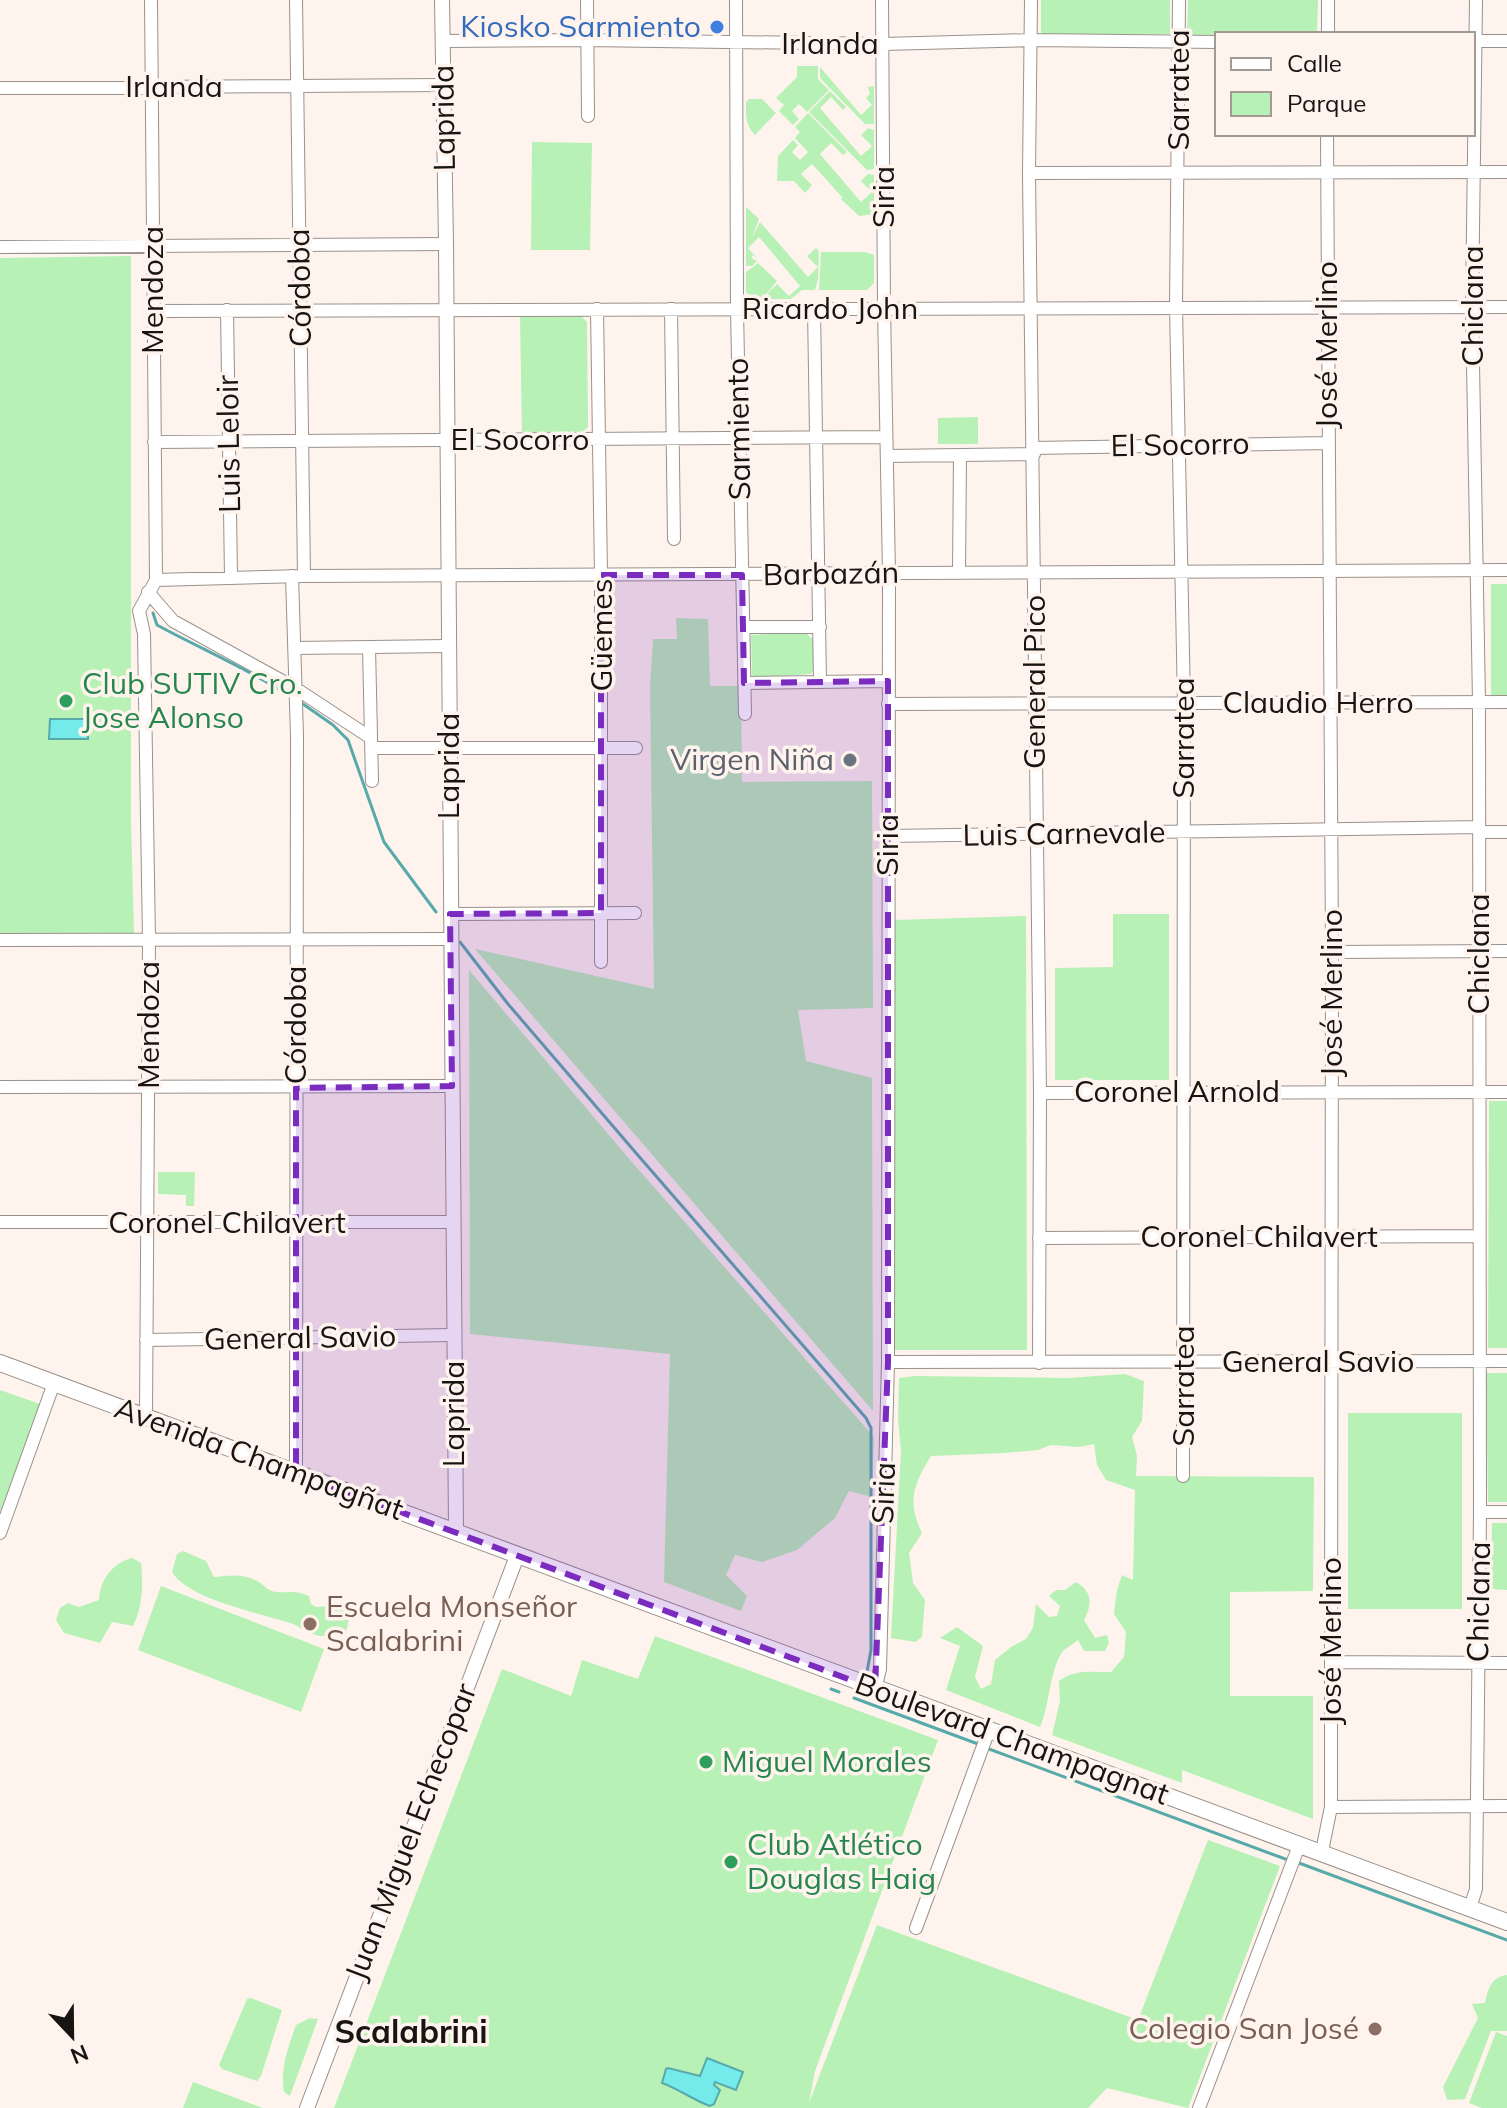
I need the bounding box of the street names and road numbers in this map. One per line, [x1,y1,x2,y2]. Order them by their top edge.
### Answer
street label: Irlanda [781,24,879,62]
street label: Sarratea [1159,30,1197,151]
street label: Laprida [423,64,463,172]
street label: Irlanda [125,67,223,105]
street label: Siria [864,166,902,228]
street label: Mendoza [133,226,171,354]
street label: Córdoba [279,228,319,348]
street label: Chiclana [1453,246,1491,366]
street label: José Merlino [1307,261,1345,429]
street label: Ricardo John [742,289,918,327]
street label: Sarmiento [718,357,758,501]
street label: Luis Leloir [208,375,248,513]
street label: El Socorro [451,420,589,458]
street label: El Socorro [1110,424,1250,464]
street label: Barbazán [762,553,900,593]
street label: Güemes [582,578,620,692]
street label: General Pico [1015,595,1053,769]
street label: Sarratea [1164,678,1202,799]
street label: Claudio Herro [1222,683,1414,721]
street label: Laprida [429,713,467,819]
street label: Luis Carnevale [962,812,1166,854]
street label: Siria [868,814,906,876]
street label: Chiclana [1459,894,1497,1014]
street label: José Merlino [1312,909,1350,1077]
street label: Mendoza [129,961,167,1089]
street label: Córdoba [276,966,314,1084]
street label: Coronel Arnold [1074,1072,1280,1110]
street label: Coronel Chilavert [108,1203,346,1241]
street label: Coronel Chilavert [1140,1217,1378,1255]
street label: General Savio [203,1316,397,1358]
street label: Sarratea [1164,1326,1202,1447]
street label: General Savio [1222,1342,1414,1380]
street label: Laprida [434,1361,472,1467]
street label: Avenida Champagñat [110,1388,409,1528]
street label: Siria [863,1461,903,1525]
street label: Chiclana [1458,1541,1498,1663]
street label: José Merlino [1311,1557,1349,1725]
street label: Boulevard Champagnat [850,1664,1174,1813]
street label: Juan Miguel Echecopar [336,1678,484,1985]

